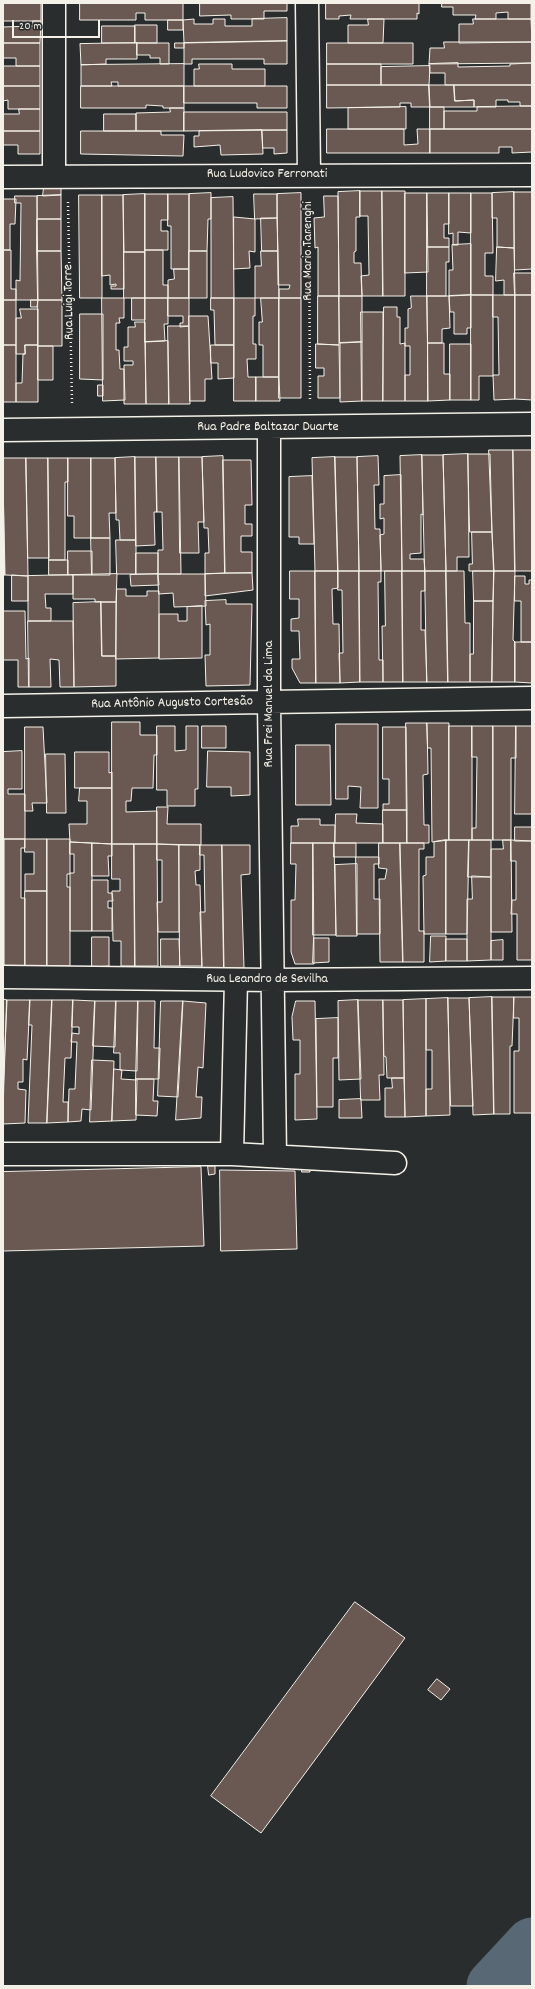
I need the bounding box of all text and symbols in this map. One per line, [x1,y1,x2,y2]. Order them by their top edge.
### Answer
scale bar [14,12,102,38]
text: 20 m [19,18,42,35]
street label: Rua Ludovico Ferronati [207,167,327,183]
street label: Rua Mario Tarenghi [301,201,317,301]
street label: Rua Luigi Torre [61,264,79,340]
street label: Rua Padre Baltazar Duarte [197,420,339,436]
street label: Rua Frei Manuel da Lima [262,641,278,767]
street label: Rua Antônio Augusto Cortesão [91,694,253,714]
street label: Rua Leandro de Sevilha [206,972,328,988]

